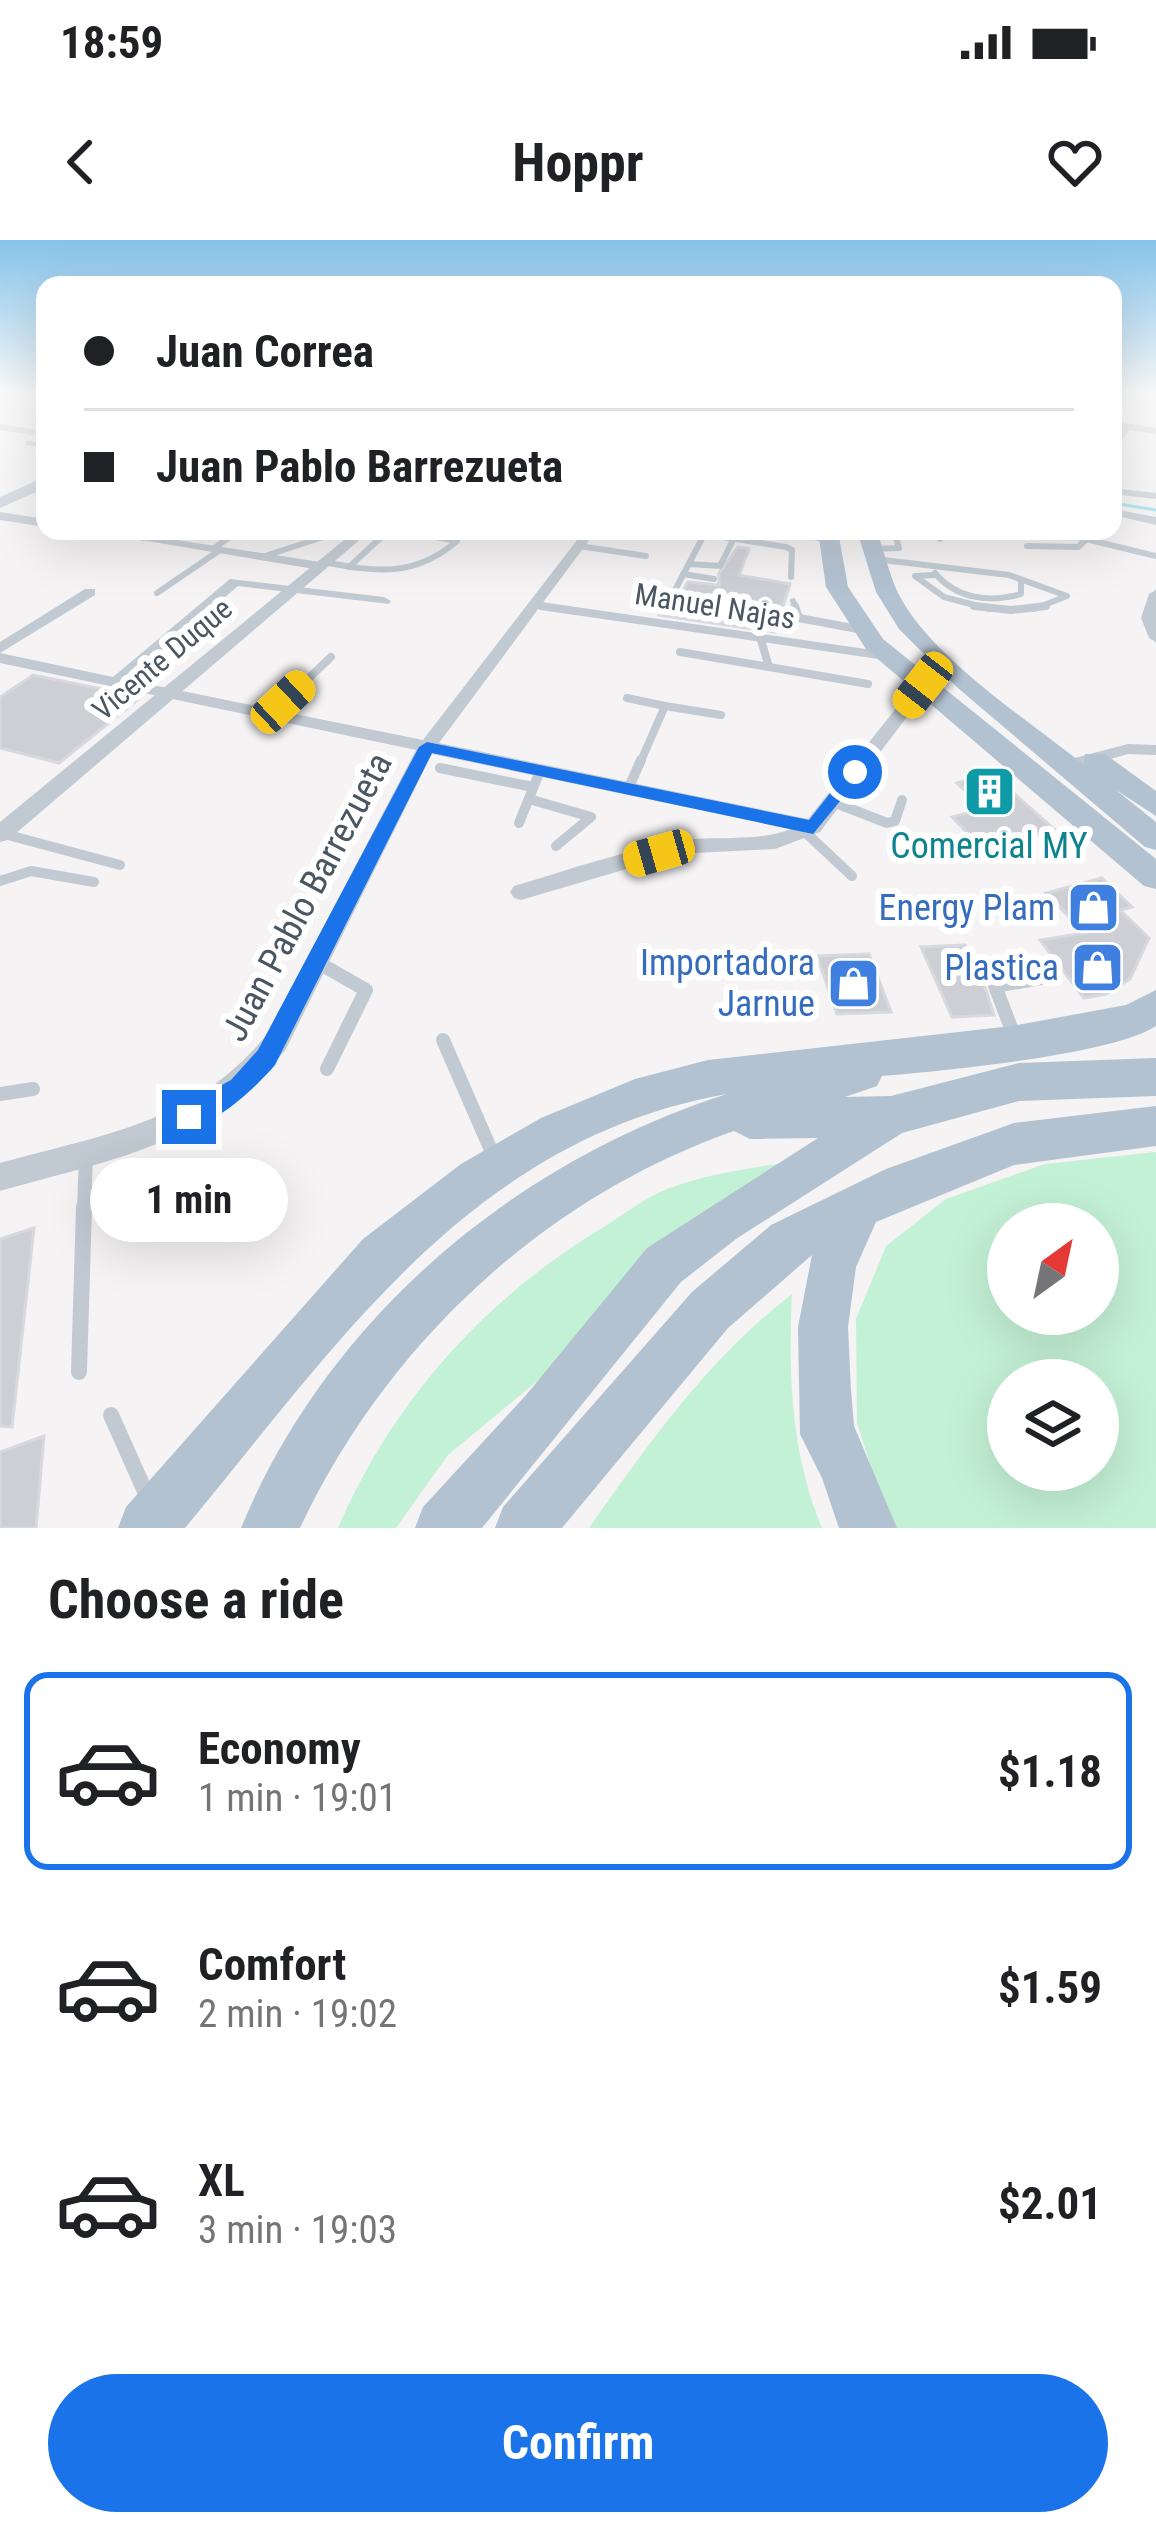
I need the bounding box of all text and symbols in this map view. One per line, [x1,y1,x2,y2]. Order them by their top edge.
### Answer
text: 18:59 [60,16,163,69]
icon: back [48,129,114,195]
icon: heart [1042,129,1108,195]
text: Hoppr [512,131,644,194]
text: Juan Correa [156,325,374,378]
text: Juan Pablo Barrezueta [156,440,563,493]
street label: Manuel Najas [632,576,798,636]
street label: Vicente Duque [85,591,239,727]
car [887,646,959,724]
car [244,664,322,740]
route start [828,745,882,799]
street label: Juan Pablo Barrezueta [213,746,401,1048]
building icon: Comercial MY [961,763,1017,819]
place label: Comercial MY [890,825,1088,867]
car [619,826,699,880]
shop icon: Energy Plam [1066,880,1122,936]
place label: Energy Plam [879,887,1055,929]
shop icon: Plastica [1070,940,1126,996]
place label: Importadora Jarnue [640,942,815,1025]
place label: Plastica [944,947,1059,989]
shop icon: Importadora Jarnue [826,956,882,1012]
route end [162,1090,216,1144]
callout: 1 min [90,1159,288,1243]
text: 1 min [146,1177,232,1223]
north arrow [987,1203,1119,1335]
map controls [987,1203,1119,1491]
button: layers [987,1359,1119,1491]
text: Choose a ride [48,1568,344,1631]
icon: car [54,1717,162,1825]
text: Economy [198,1722,361,1775]
text: $1.18 [998,1745,1102,1798]
text: 1 min · 19:01 [198,1775,397,1821]
icon: car [54,1933,162,2041]
text: Comfort [198,1938,346,1991]
text: $1.59 [998,1961,1102,2014]
text: 2 min · 19:02 [198,1991,397,2037]
icon: car [54,2149,162,2257]
text: XL [198,2154,245,2207]
text: $2.01 [998,2177,1102,2230]
text: 3 min · 19:03 [198,2207,397,2253]
button: Confirm [48,2374,1108,2512]

